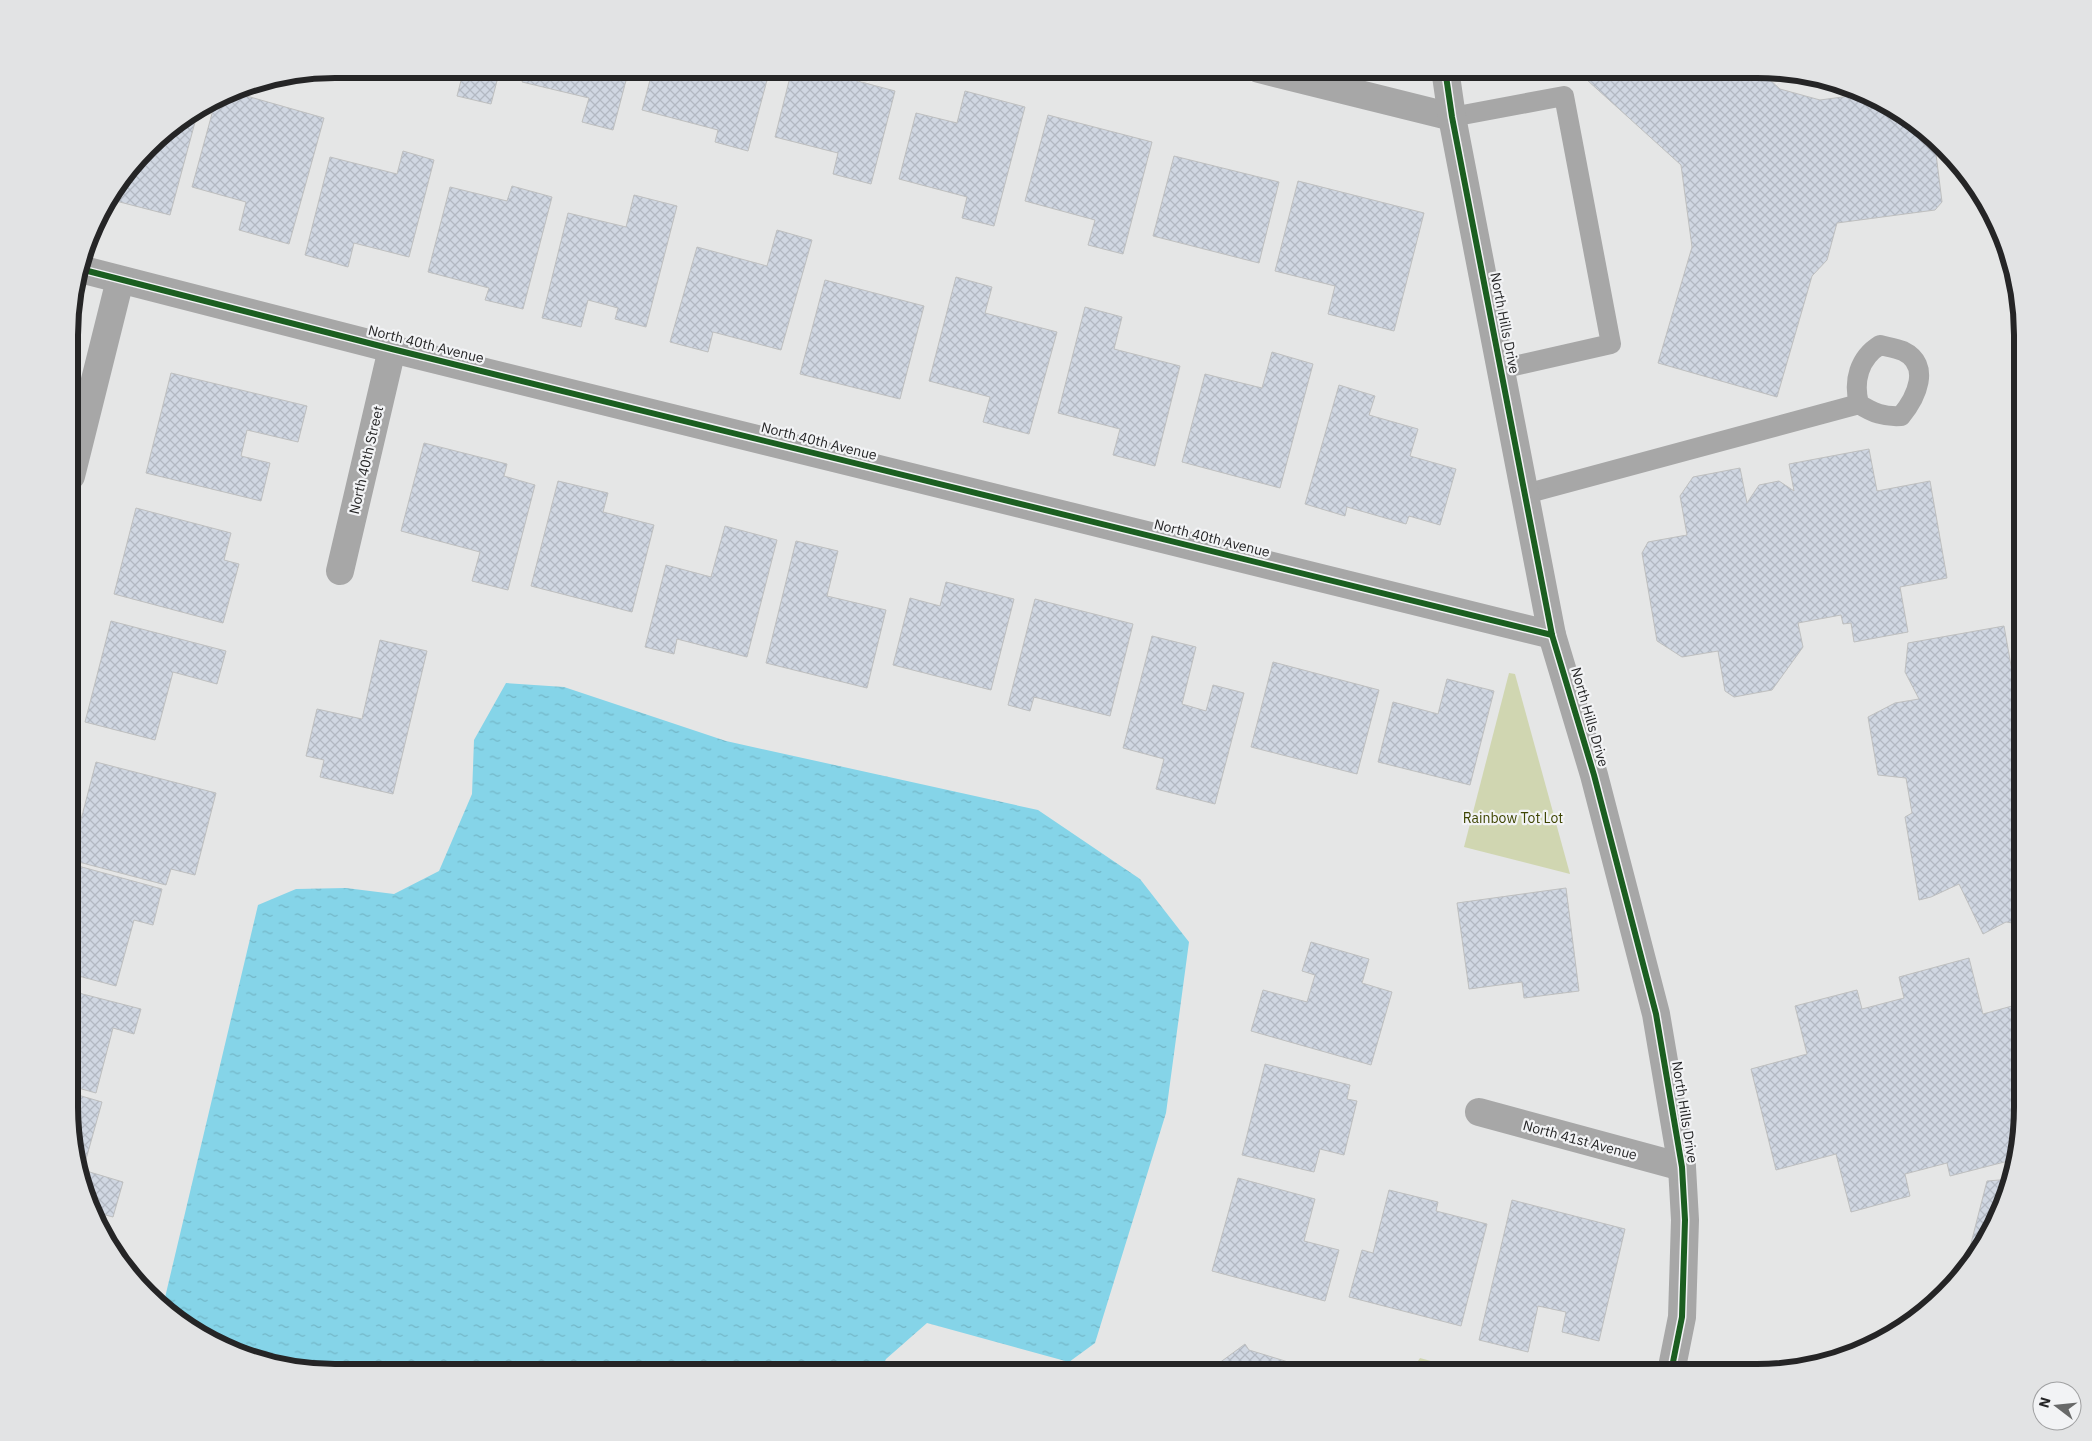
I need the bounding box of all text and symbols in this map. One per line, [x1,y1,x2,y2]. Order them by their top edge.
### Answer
street label: North Hills Drive [1486,271,1524,375]
street label: North 40th Avenue [366,321,486,367]
street label: North 40th Street [345,404,387,516]
street label: North 40th Avenue [759,418,879,464]
street label: North 40th Avenue [1152,515,1272,561]
street label: North Hills Drive [1567,665,1613,769]
park label: Rainbow Tot Lot [1463,809,1563,827]
street label: North Hills Drive [1668,1060,1702,1164]
street label: North 41st Avenue [1521,1116,1639,1164]
north arrow [2032,1381,2082,1431]
text: N [2034,1395,2055,1410]

